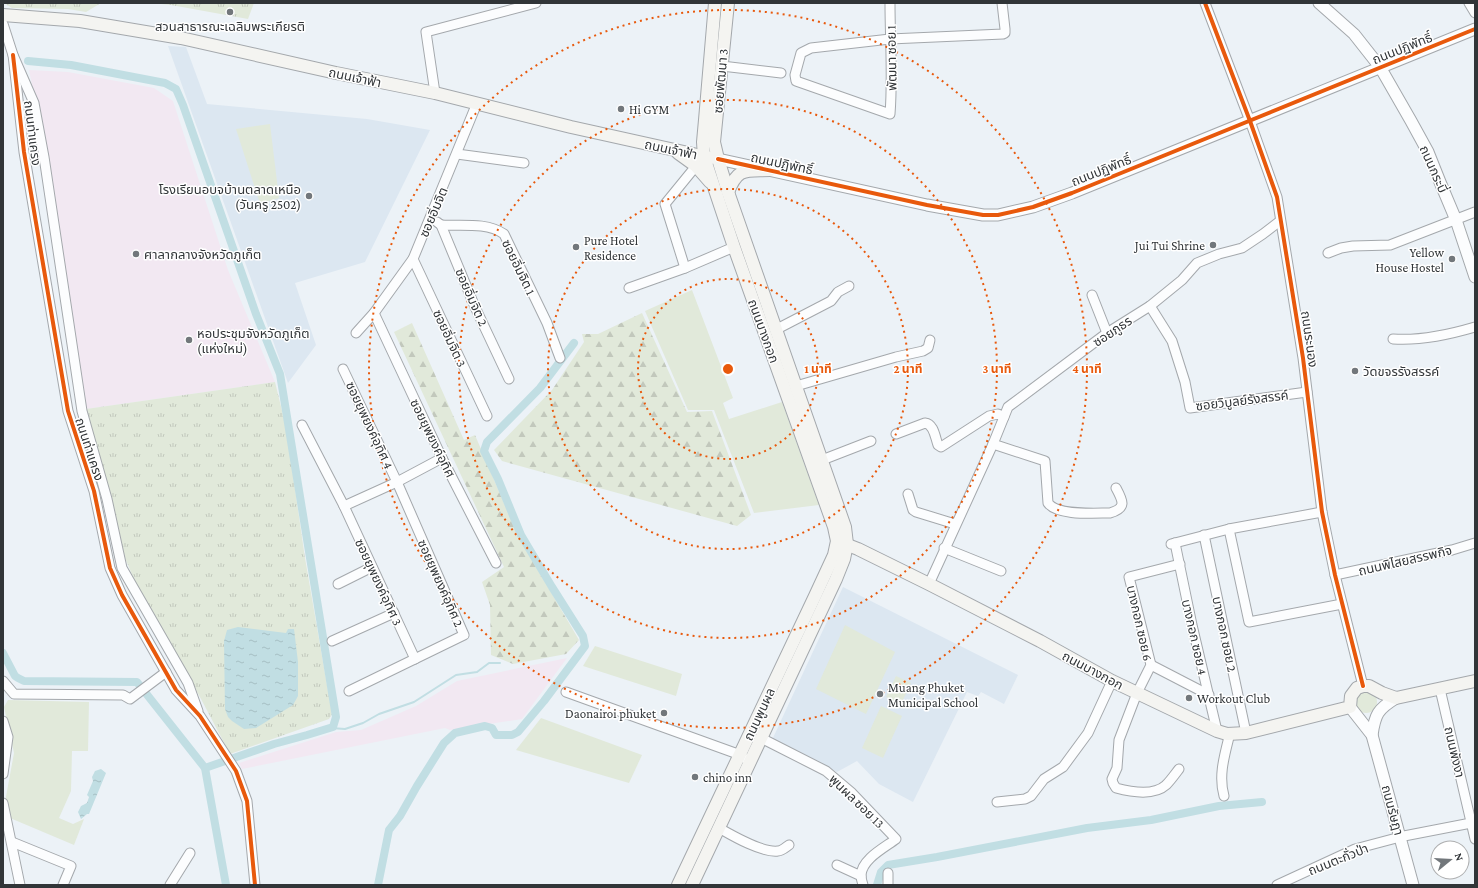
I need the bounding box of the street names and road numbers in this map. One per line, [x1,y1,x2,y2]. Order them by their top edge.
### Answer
street label: พัฒนา ซอย 1 [883,25,900,91]
street label: ถนนปฏิพัทธิ์ [1370,29,1435,67]
street label: ซอยพัฒนา 3 [710,48,731,114]
street label: ถนนเจ้าฟ้า [327,65,383,90]
street label: ถนนท่าแครง [21,100,44,167]
street label: ถนนเจ้าฟ้า [643,137,699,162]
street label: ถนนกระบี่ [1416,142,1452,195]
street label: ถนนปฏิพัทธิ์ [749,149,815,177]
street label: ถนนปฏิพัทธิ์ [1069,151,1134,189]
street label: ซอยอิ่มจิต [415,184,451,240]
street label: ซอยอิ่มจิต 1 [499,237,540,297]
street label: ซอยอิ่มจิต 2 [452,265,492,328]
street label: ถนนบางกอก [745,297,782,365]
street label: ซอยอิ่มจิต 3 [430,307,470,369]
street label: ถนนระนอง [1298,310,1321,368]
street label: ซอยภูธร [1090,313,1135,350]
street label: ซอยยุพยงค์อุทิศ 4 [343,379,396,472]
street label: ซอยวิบูลย์รังสรรค์ [1195,387,1289,414]
street label: ซอยยุพยงค์อุทิศ [407,397,458,480]
street label: ถนนท่าแครง [72,416,107,483]
street label: ซอยยุพยงค์อุทิศ 3 [352,536,405,628]
street label: ซอยยุพยงค์อุทิศ 2 [415,537,467,629]
street label: ถนนพิไสยสรรพกิจ [1357,542,1453,579]
street label: บางกอก ซอย 6 [1124,584,1155,662]
street label: บางกอก ซอย 2 [1209,595,1240,673]
street label: บางกอก ซอย 4 [1179,598,1211,677]
street label: ถนนบางกอก [1060,648,1126,693]
street label: ถนนพูนผล [741,685,778,743]
street label: ถนนพังงา [1441,725,1468,779]
street label: พูนผล ซอย 13 [826,771,887,831]
street label: ถนนรัษฎา [1379,783,1406,837]
street label: ถนนตะกั่วป่า [1305,839,1371,878]

